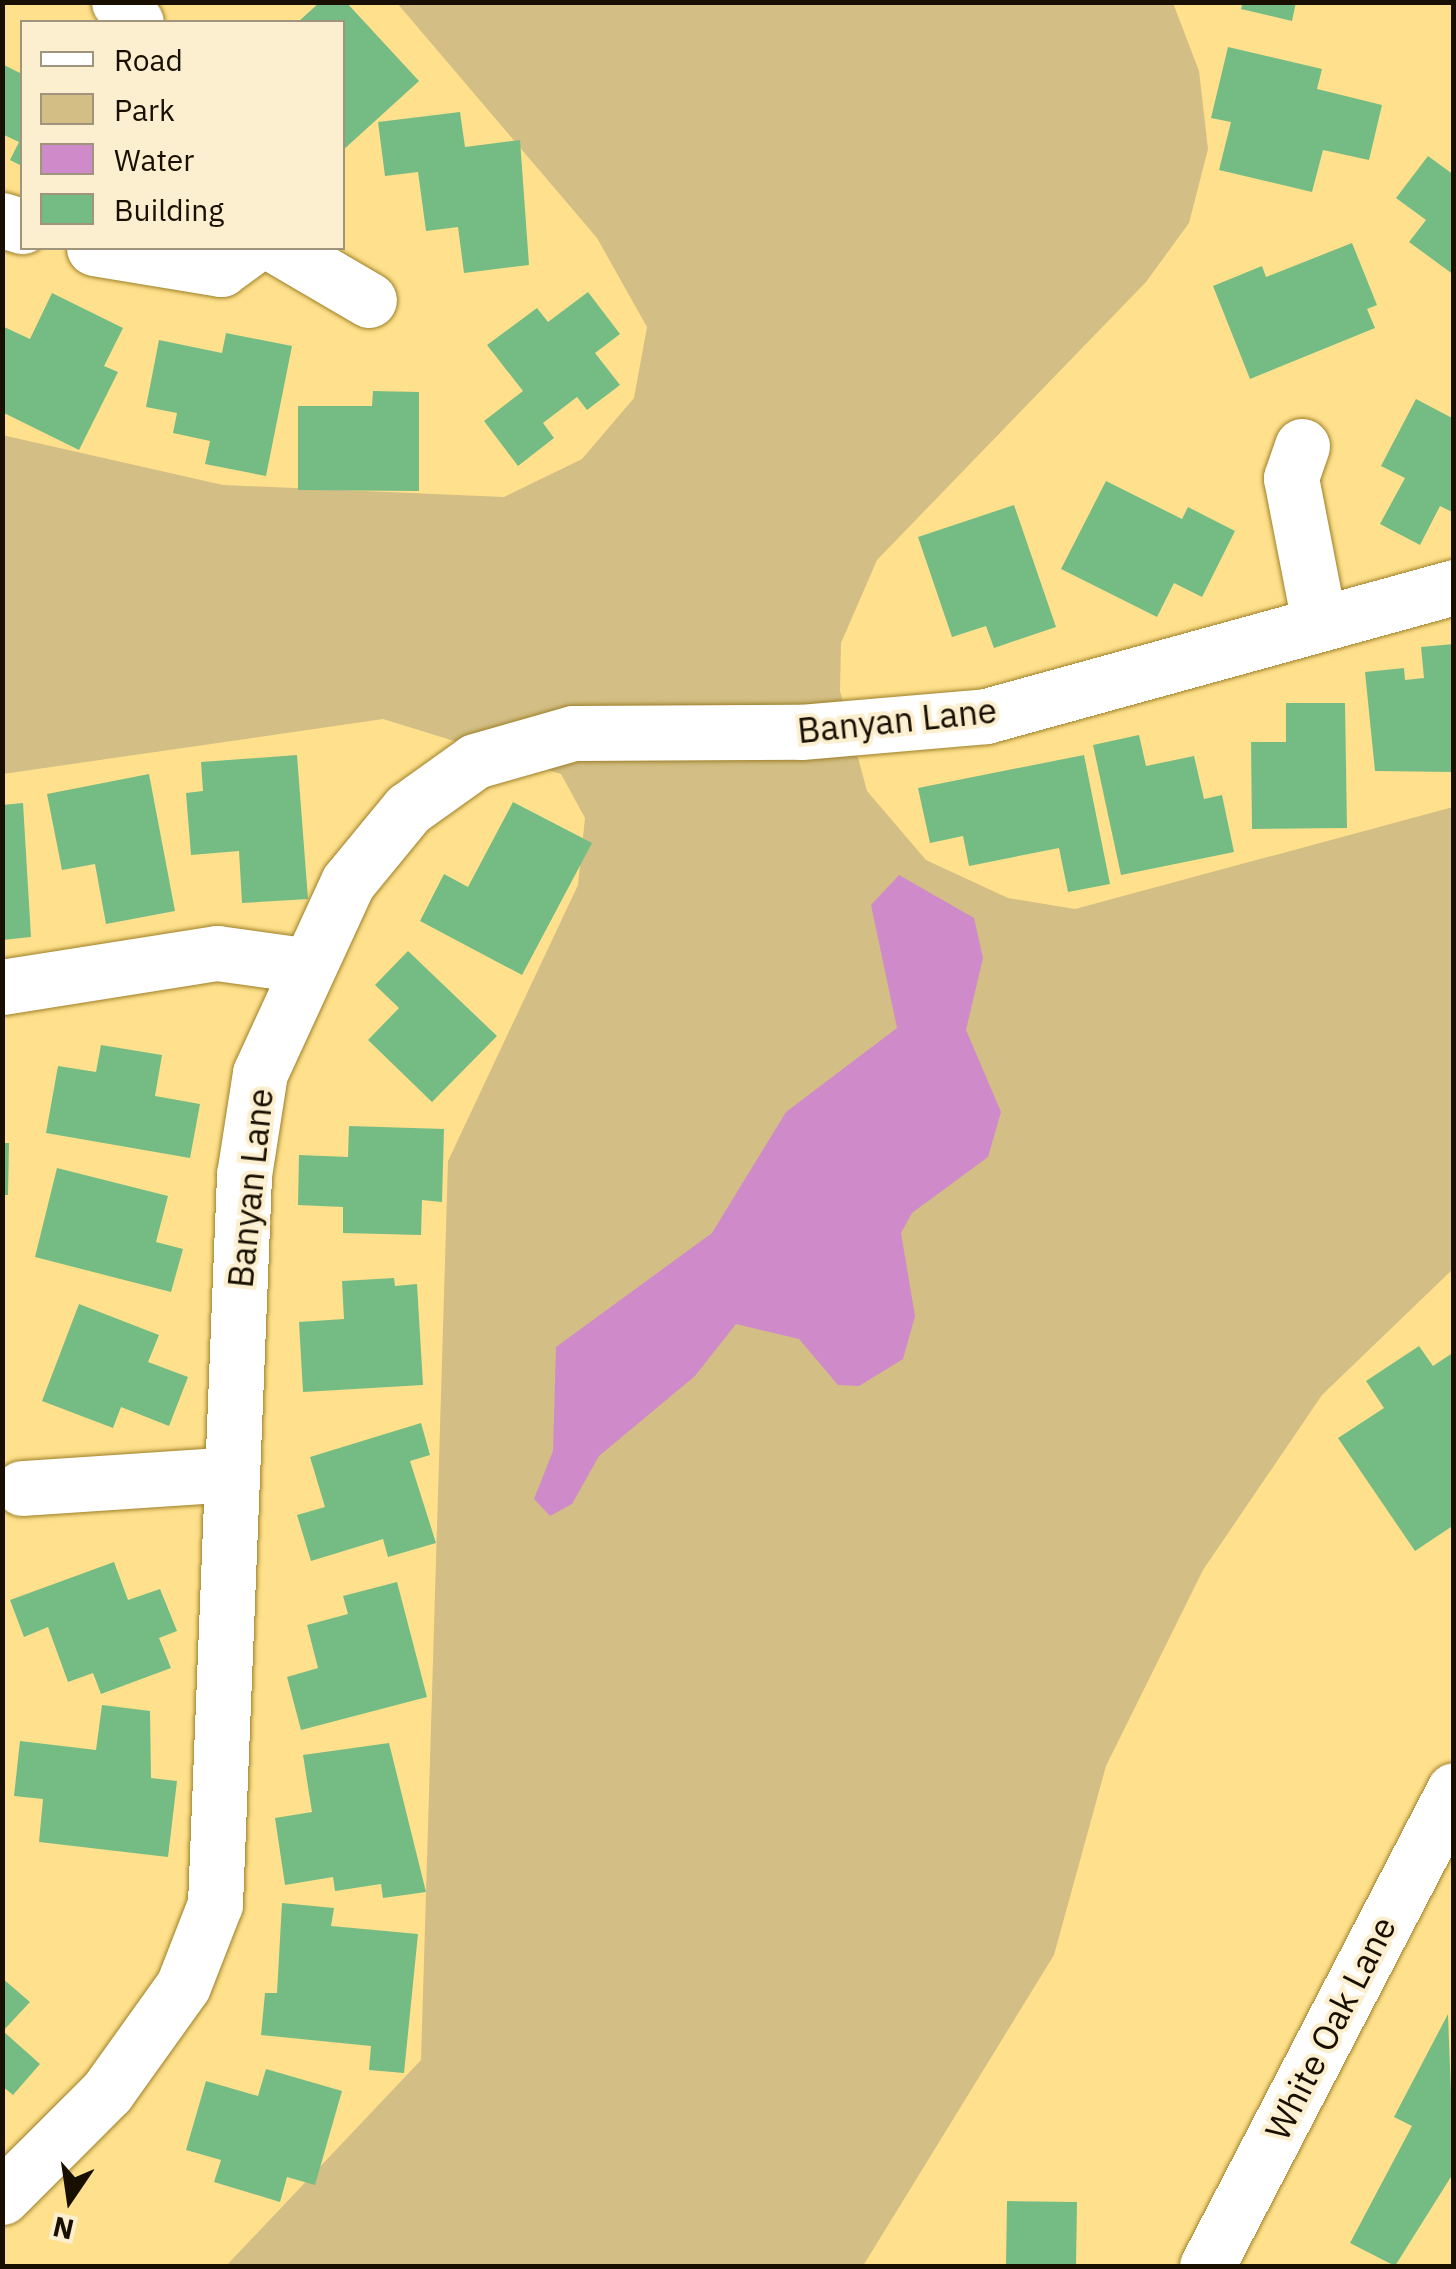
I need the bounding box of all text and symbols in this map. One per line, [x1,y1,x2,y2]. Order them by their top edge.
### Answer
legend [20,20,345,250]
text: Road [114,40,183,79]
text: Park [114,90,175,129]
text: Water [114,140,194,179]
text: Building [114,190,224,229]
street label: Banyan Lane [795,689,999,751]
street label: Banyan Lane [219,1086,281,1290]
street label: White Oak Lane [1256,1909,1404,2147]
north arrow [20,2149,120,2249]
text: N [49,2208,77,2249]

